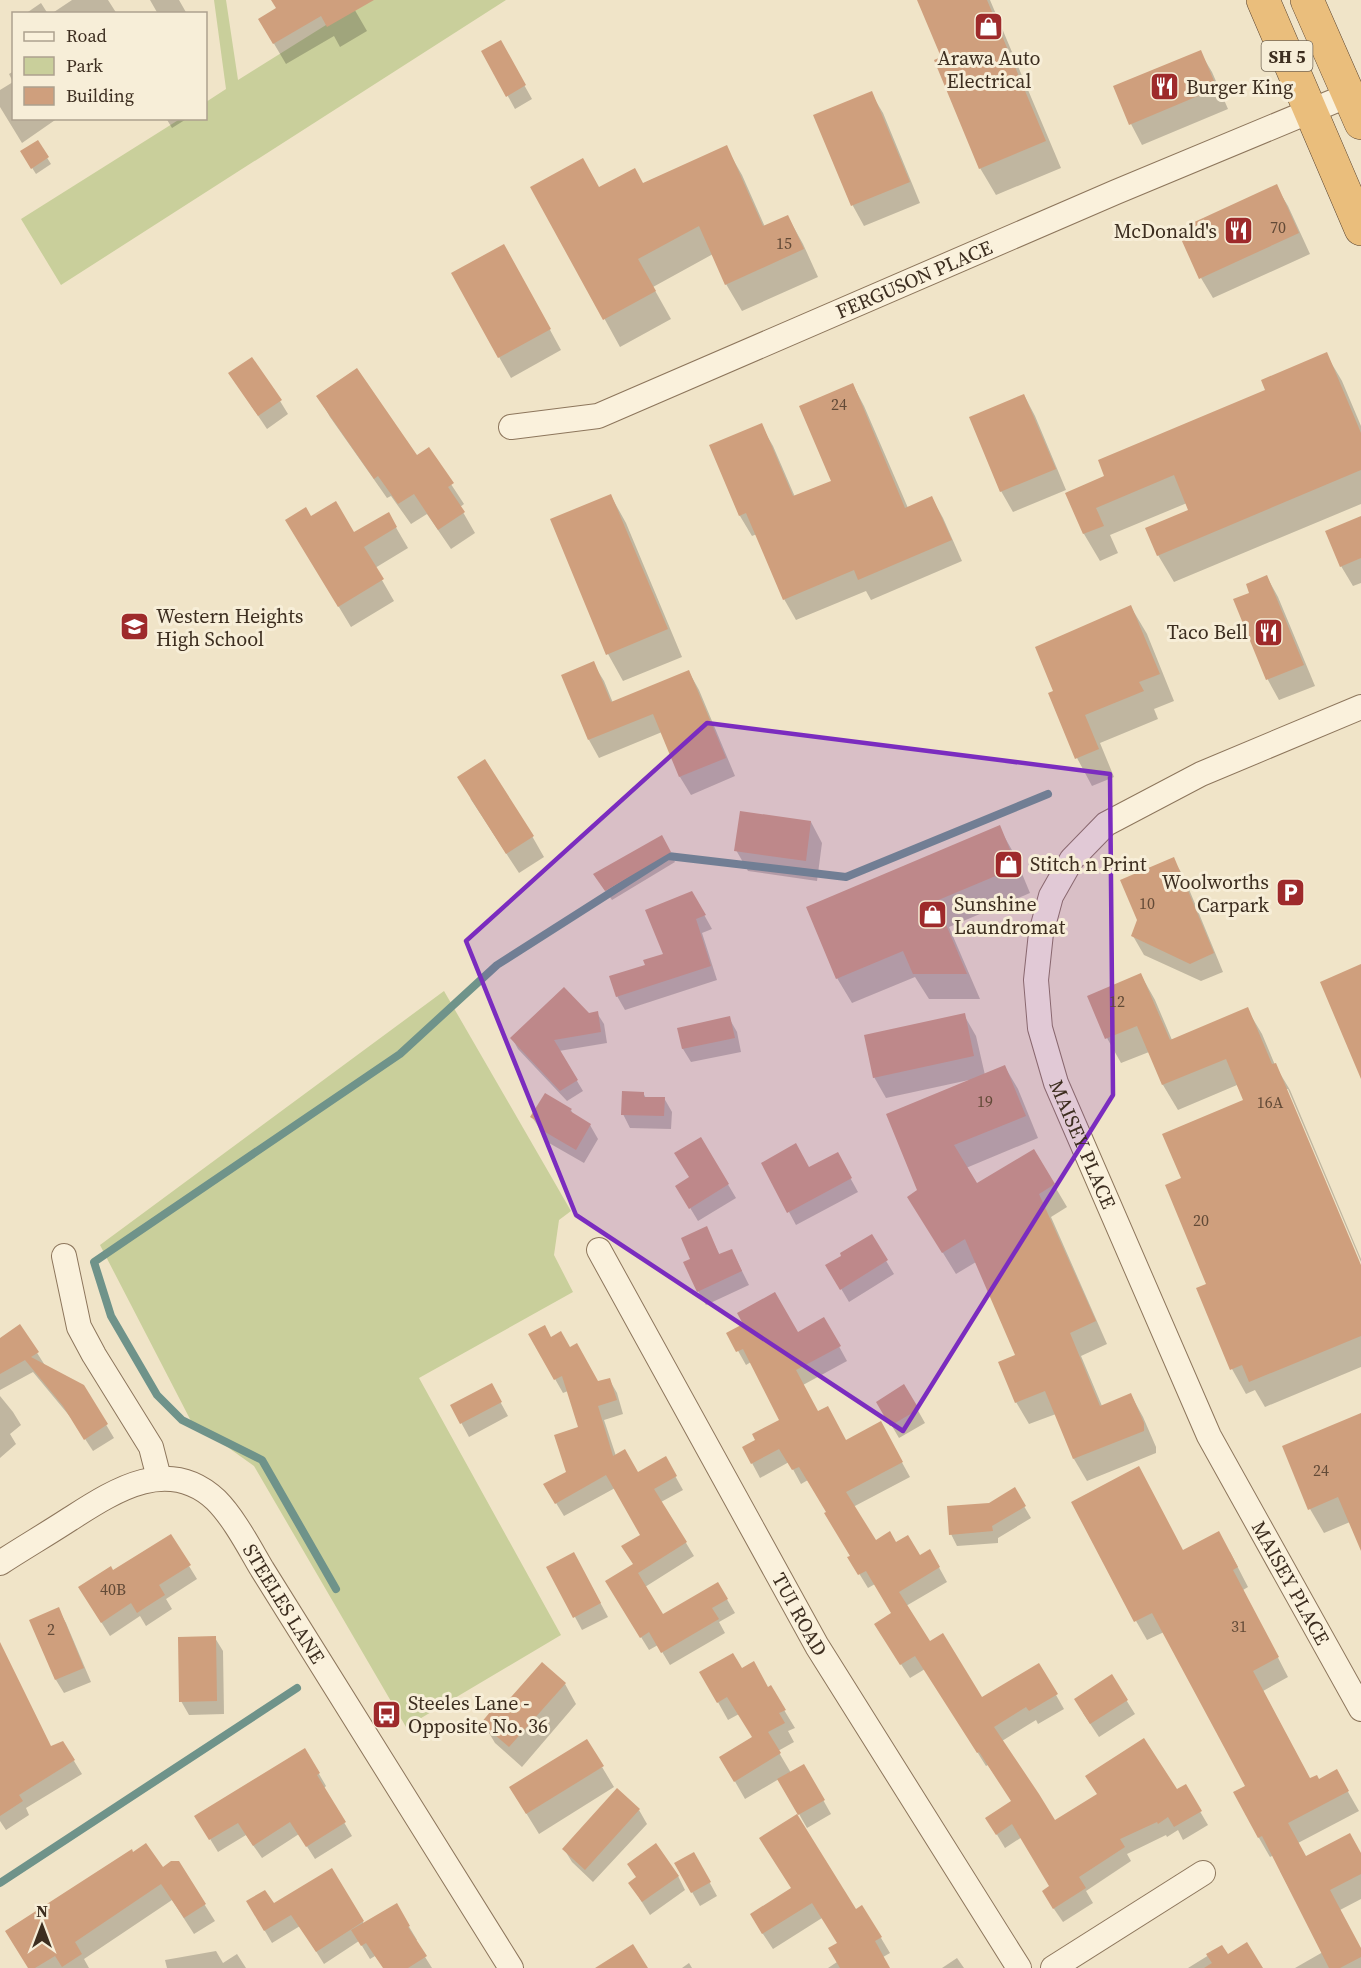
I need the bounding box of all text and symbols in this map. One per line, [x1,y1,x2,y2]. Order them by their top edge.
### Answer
shop icon: Arawa Auto Electrical [973,11,1005,43]
legend [12,12,207,120]
text: Road [66,23,107,48]
road number: SH 5 [1262,41,1312,71]
place label: Arawa Auto Electrical [937,44,1041,95]
text: Park [66,53,103,78]
restaurant icon: Burger King [1149,71,1181,103]
place label: Burger King [1186,73,1293,101]
text: Building [66,83,134,108]
restaurant icon: McDonald's [1222,215,1254,247]
house number: 70 [1270,216,1286,238]
place label: McDonald's [1114,217,1217,245]
house number: 15 [776,232,792,254]
street label: FERGUSON PLACE [832,233,997,325]
house number: 24 [831,393,847,415]
place label: Western Heights High School [156,602,303,653]
school or university icon: Western Heights High School [119,611,151,643]
restaurant icon: Taco Bell [1253,616,1285,648]
place label: Taco Bell [1167,618,1248,646]
shop icon: Stitch n Print [993,848,1025,880]
place label: Stitch n Print [1030,850,1147,878]
place label: Woolworths Carpark [1162,868,1269,919]
parking icon: Woolworths Carpark [1274,877,1306,909]
place label: Sunshine Laundromat [954,890,1066,941]
house number: 10 [1139,892,1155,914]
shop icon: Sunshine Laundromat [917,899,949,931]
house number: 12 [1109,990,1125,1012]
street label: MAISEY PLACE [1042,1075,1123,1213]
house number: 19 [977,1090,993,1112]
house number: 16A [1257,1091,1284,1113]
house number: 20 [1193,1209,1209,1231]
house number: 24 [1313,1459,1329,1481]
street label: MAISEY PLACE [1245,1516,1337,1650]
street label: STEELES LANE [236,1538,332,1669]
street label: TUI ROAD [765,1568,834,1662]
house number: 40B [100,1578,126,1600]
house number: 31 [1231,1615,1247,1637]
house number: 2 [47,1618,55,1640]
place label: Steeles Lane - Opposite No. 36 [408,1689,548,1740]
bus stop icon: Steeles Lane - Opposite No. 36 [371,1699,403,1731]
north arrow [12,1896,72,1956]
text: N [36,1900,48,1922]

